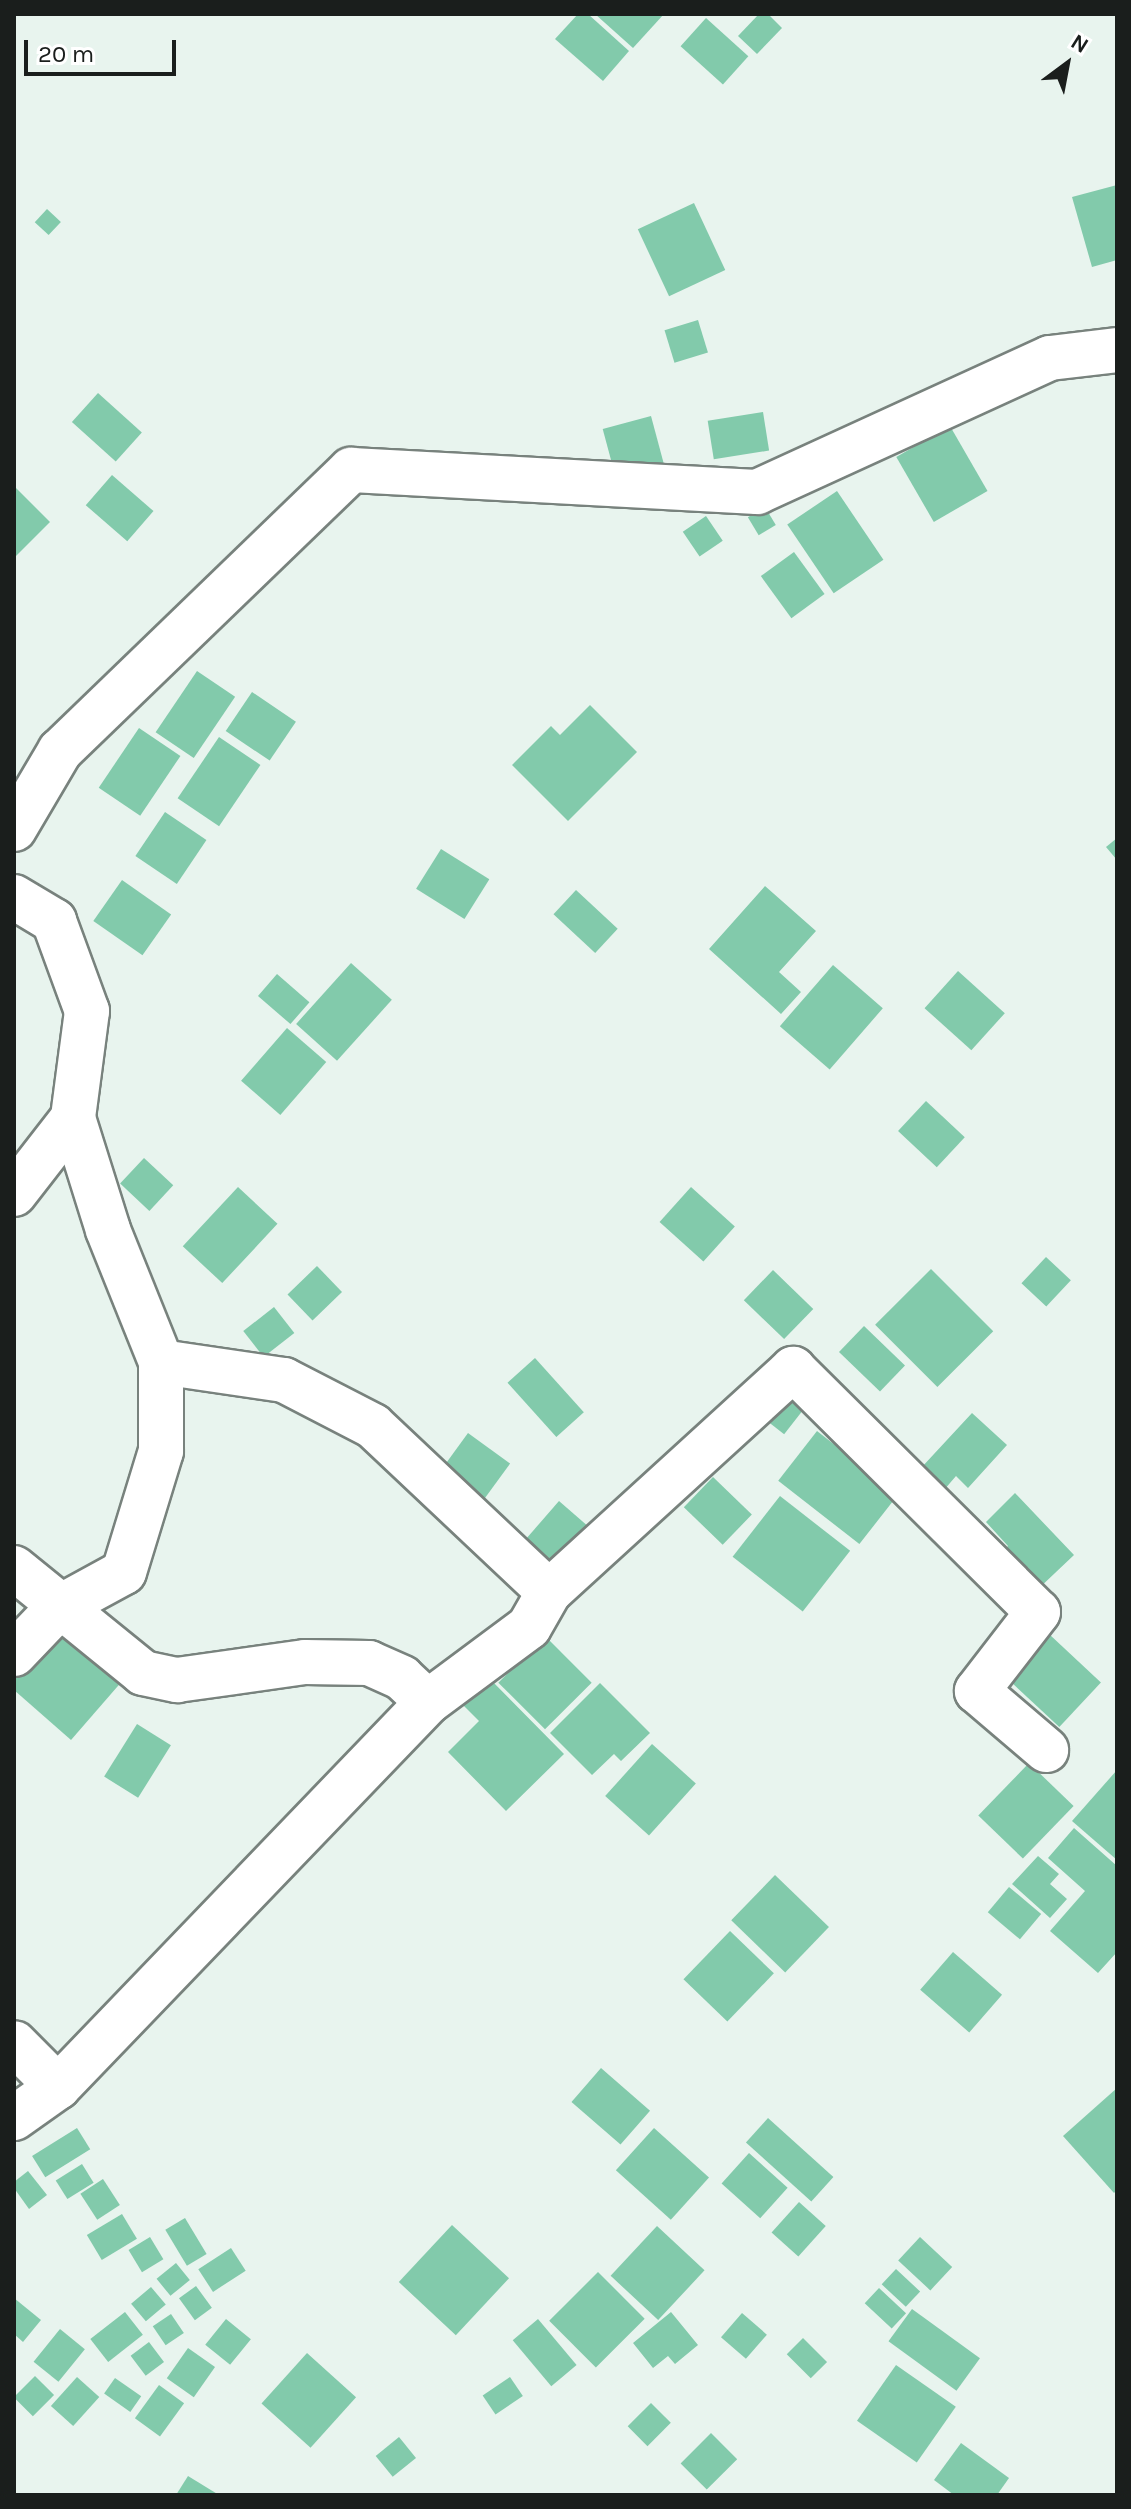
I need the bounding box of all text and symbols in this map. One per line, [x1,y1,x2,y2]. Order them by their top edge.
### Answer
scale bar [28,24,180,74]
north arrow [1027,24,1107,104]
text: N [1066,28,1093,59]
text: 20 m [38,40,94,68]

